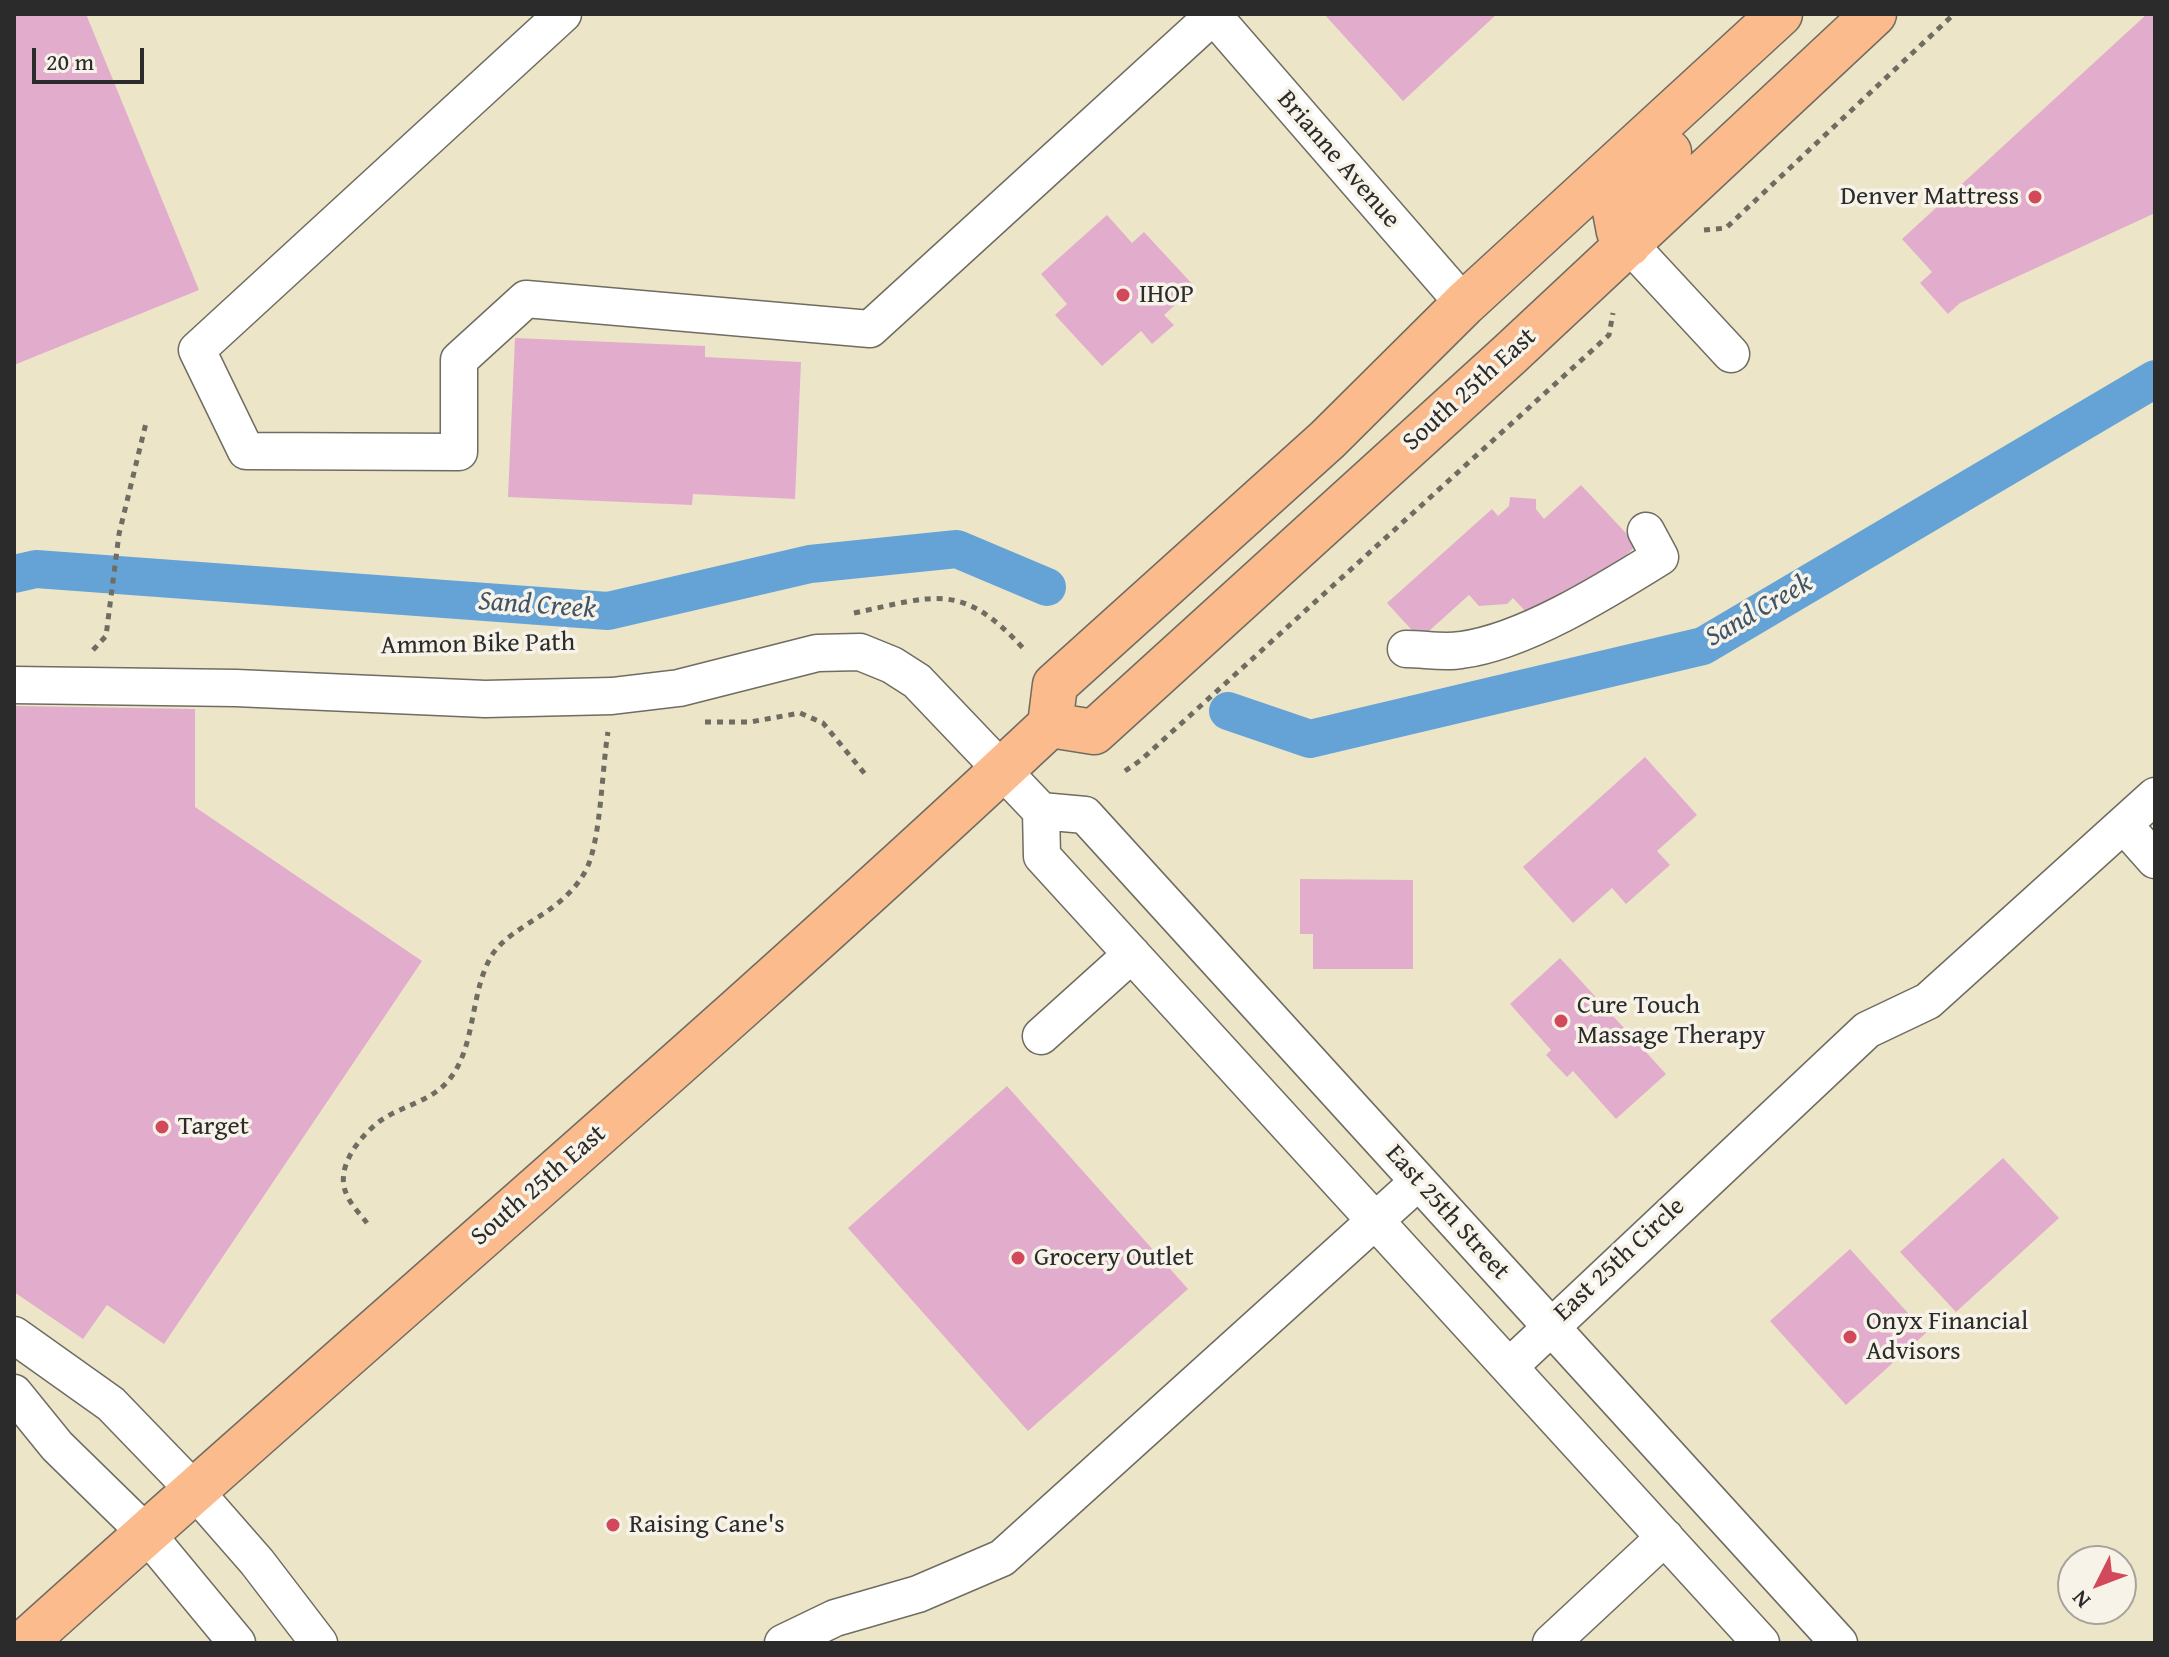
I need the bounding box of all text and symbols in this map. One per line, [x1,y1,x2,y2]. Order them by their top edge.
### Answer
scale bar [36,32,148,82]
text: 20 m [46,44,94,79]
street label: Brianne Avenue [1270,85,1406,235]
place label: Denver Mattress [1840,181,2019,213]
marker: Denver Mattress [2026,188,2044,206]
place label: IHOP [1139,279,1194,311]
marker: IHOP [1114,286,1132,304]
street label: South 25th East [1397,322,1543,458]
water label: Sand Creek [1700,567,1818,655]
water label: Sand Creek [477,585,597,627]
street label: Ammon Bike Path [380,628,576,662]
place label: Cure Touch Massage Therapy [1577,990,1766,1052]
marker: Cure Touch Massage Therapy [1552,1012,1570,1030]
place label: Target [178,1111,249,1143]
marker: Target [153,1118,171,1136]
street label: South 25th East [465,1119,613,1253]
street label: East 25th Street [1378,1139,1516,1287]
street label: East 25th Circle [1548,1191,1692,1329]
place label: Grocery Outlet [1034,1242,1194,1274]
marker: Grocery Outlet [1009,1249,1027,1267]
place label: Onyx Financial Advisors [1866,1306,2028,1368]
marker: Onyx Financial Advisors [1841,1328,1859,1346]
place label: Raising Cane's [629,1509,785,1541]
marker: Raising Cane's [604,1516,622,1534]
north arrow [2057,1545,2137,1625]
text: N [2064,1584,2097,1616]

